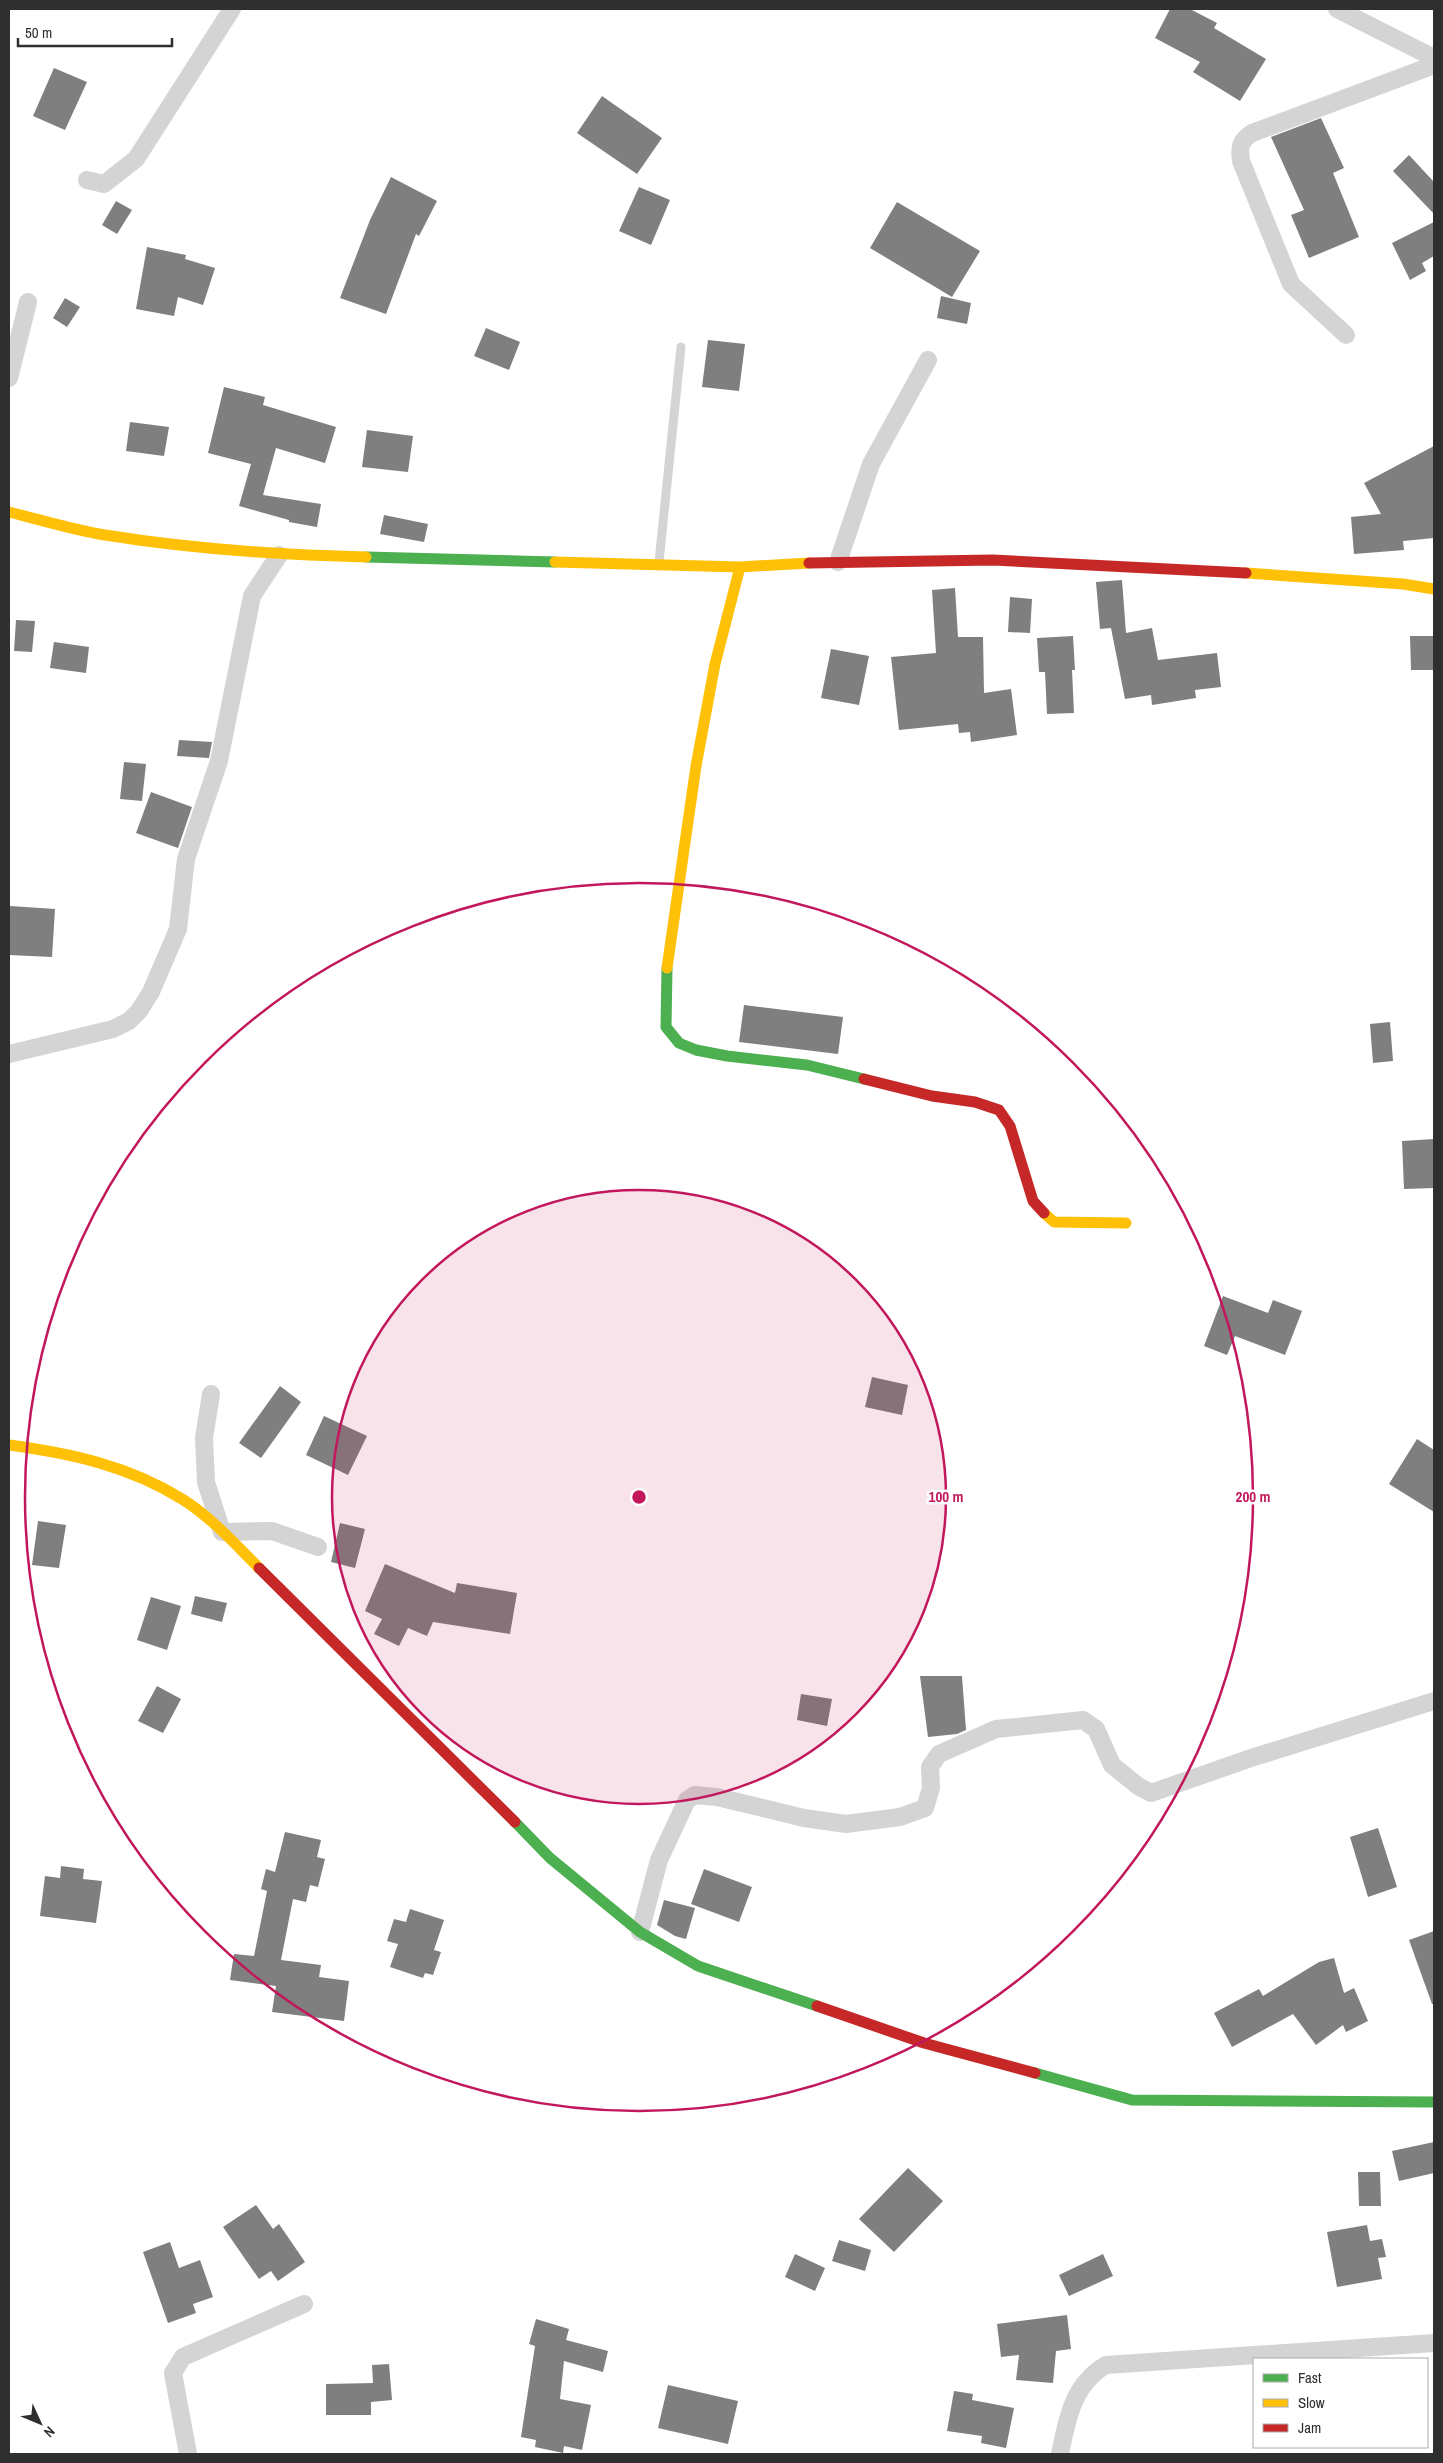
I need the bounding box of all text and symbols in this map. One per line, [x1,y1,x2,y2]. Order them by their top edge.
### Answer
scale bar [18,15,171,47]
text: 50 m [25,22,52,43]
text: 100 m [929,1486,963,1507]
text: 200 m [1236,1486,1270,1507]
centre of rings [630,1488,648,1506]
legend [1253,2358,1428,2448]
text: Fast [1298,2367,1322,2388]
text: Slow [1298,2392,1325,2413]
north arrow [15,2398,65,2448]
text: Jam [1298,2417,1321,2438]
text: N [40,2423,59,2441]

